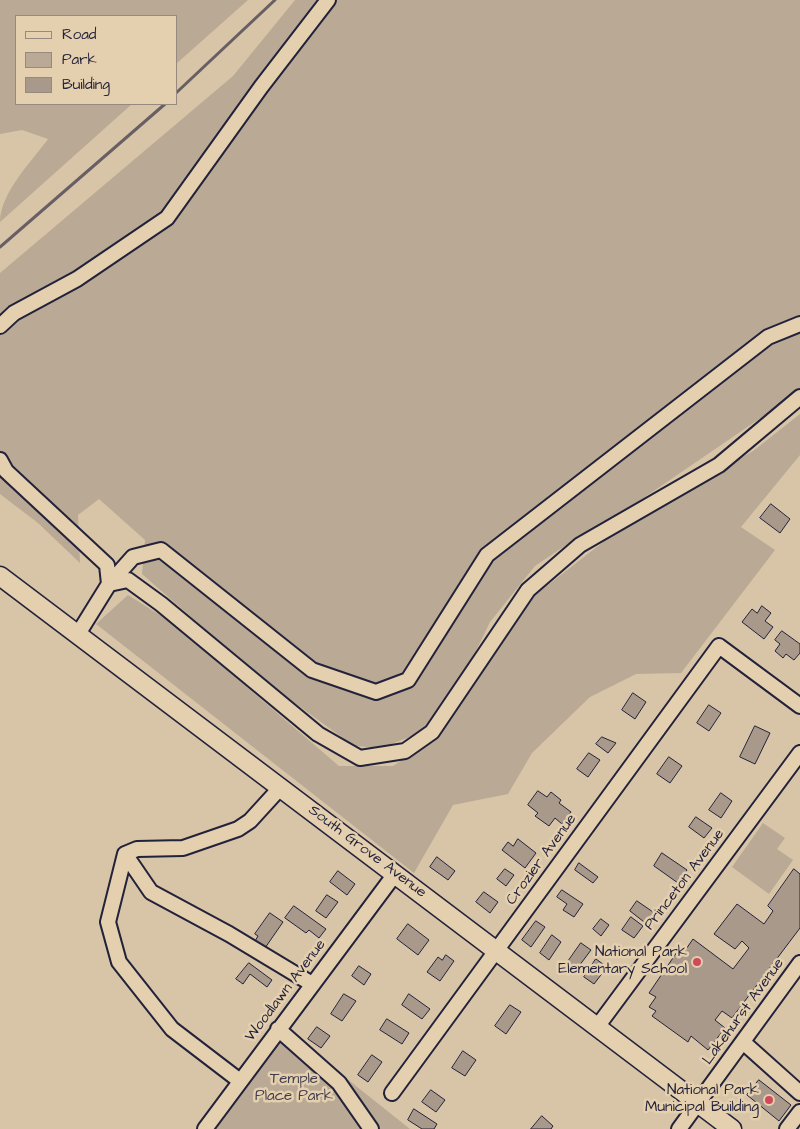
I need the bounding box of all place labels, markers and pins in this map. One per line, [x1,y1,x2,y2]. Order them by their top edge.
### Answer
place label: National Park Elementary School [558,944,687,979]
marker: National Park Elementary School [691,956,703,968]
place label: National Park Municipal Building [645,1082,759,1117]
marker: National Park Municipal Building [763,1094,775,1106]

